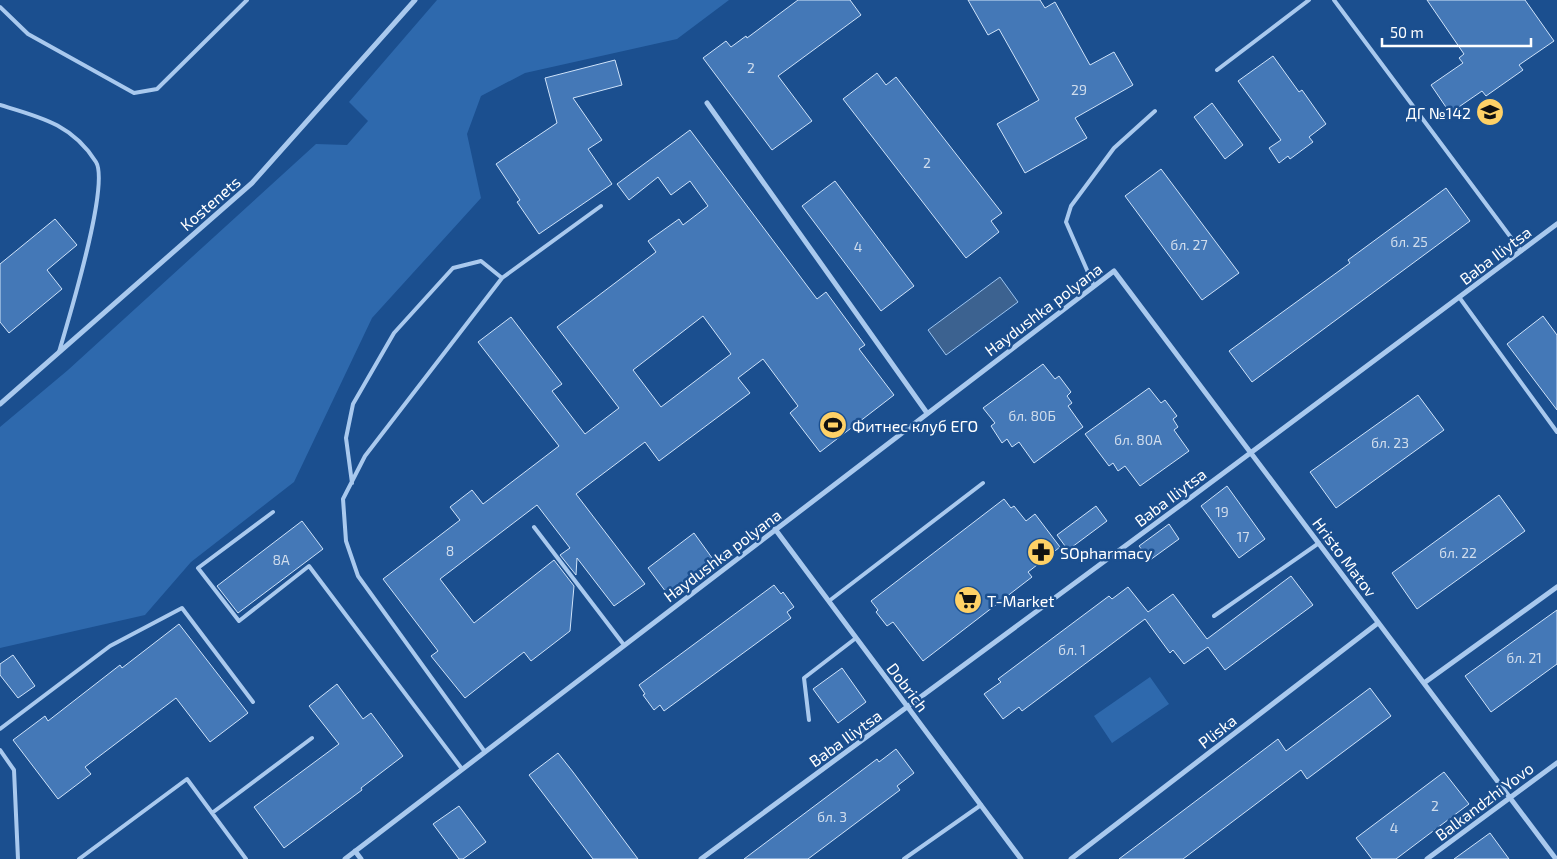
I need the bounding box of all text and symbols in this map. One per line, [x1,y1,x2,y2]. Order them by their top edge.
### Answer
scale bar [1382,15,1531,47]
text: 50 m [1390,23,1424,41]
house number: 2 [747,59,755,76]
house number: 29 [1071,81,1087,98]
school or university icon: ДГ №142 [1475,97,1505,127]
place label: ДГ №142 [1406,103,1471,122]
house number: 2 [923,154,931,171]
street label: Kostenets [176,172,244,234]
street label: Baba Iliytsa [1456,222,1534,288]
house number: бл. 25 [1390,233,1428,250]
house number: бл. 27 [1170,236,1208,253]
house number: 4 [854,238,862,255]
street label: Haydushka polyana [981,259,1105,359]
house number: бл. 80Б [1008,407,1056,424]
sports icon: Фитнес клуб ЕГО [818,410,848,440]
place label: Фитнес клуб ЕГО [852,416,978,436]
house number: бл. 80А [1114,431,1162,448]
house number: бл. 23 [1371,434,1409,451]
street label: Baba Iliytsa [1131,464,1209,530]
house number: 19 [1215,503,1229,520]
street label: Haydushka polyana [660,505,784,605]
street label: Hristo Matov [1309,514,1381,601]
house number: 17 [1237,528,1249,545]
pharmacy icon: SOpharmacy [1026,537,1056,567]
house number: 8 [446,542,454,559]
place label: SOpharmacy [1060,543,1153,562]
house number: бл. 22 [1439,544,1477,561]
house number: 8A [272,551,290,568]
supermarket icon: T-Market [953,585,983,615]
place label: T-Market [987,591,1054,610]
house number: бл. 1 [1058,641,1086,658]
house number: бл. 21 [1506,649,1542,666]
street label: Dobrich [883,659,933,715]
street label: Baba Iliytsa [805,705,885,771]
street label: Pliska [1194,710,1240,752]
street label: Balkandzhi Yovo [1431,758,1537,844]
house number: 2 [1431,797,1439,814]
house number: бл. 3 [817,808,847,825]
house number: 4 [1390,819,1398,836]

